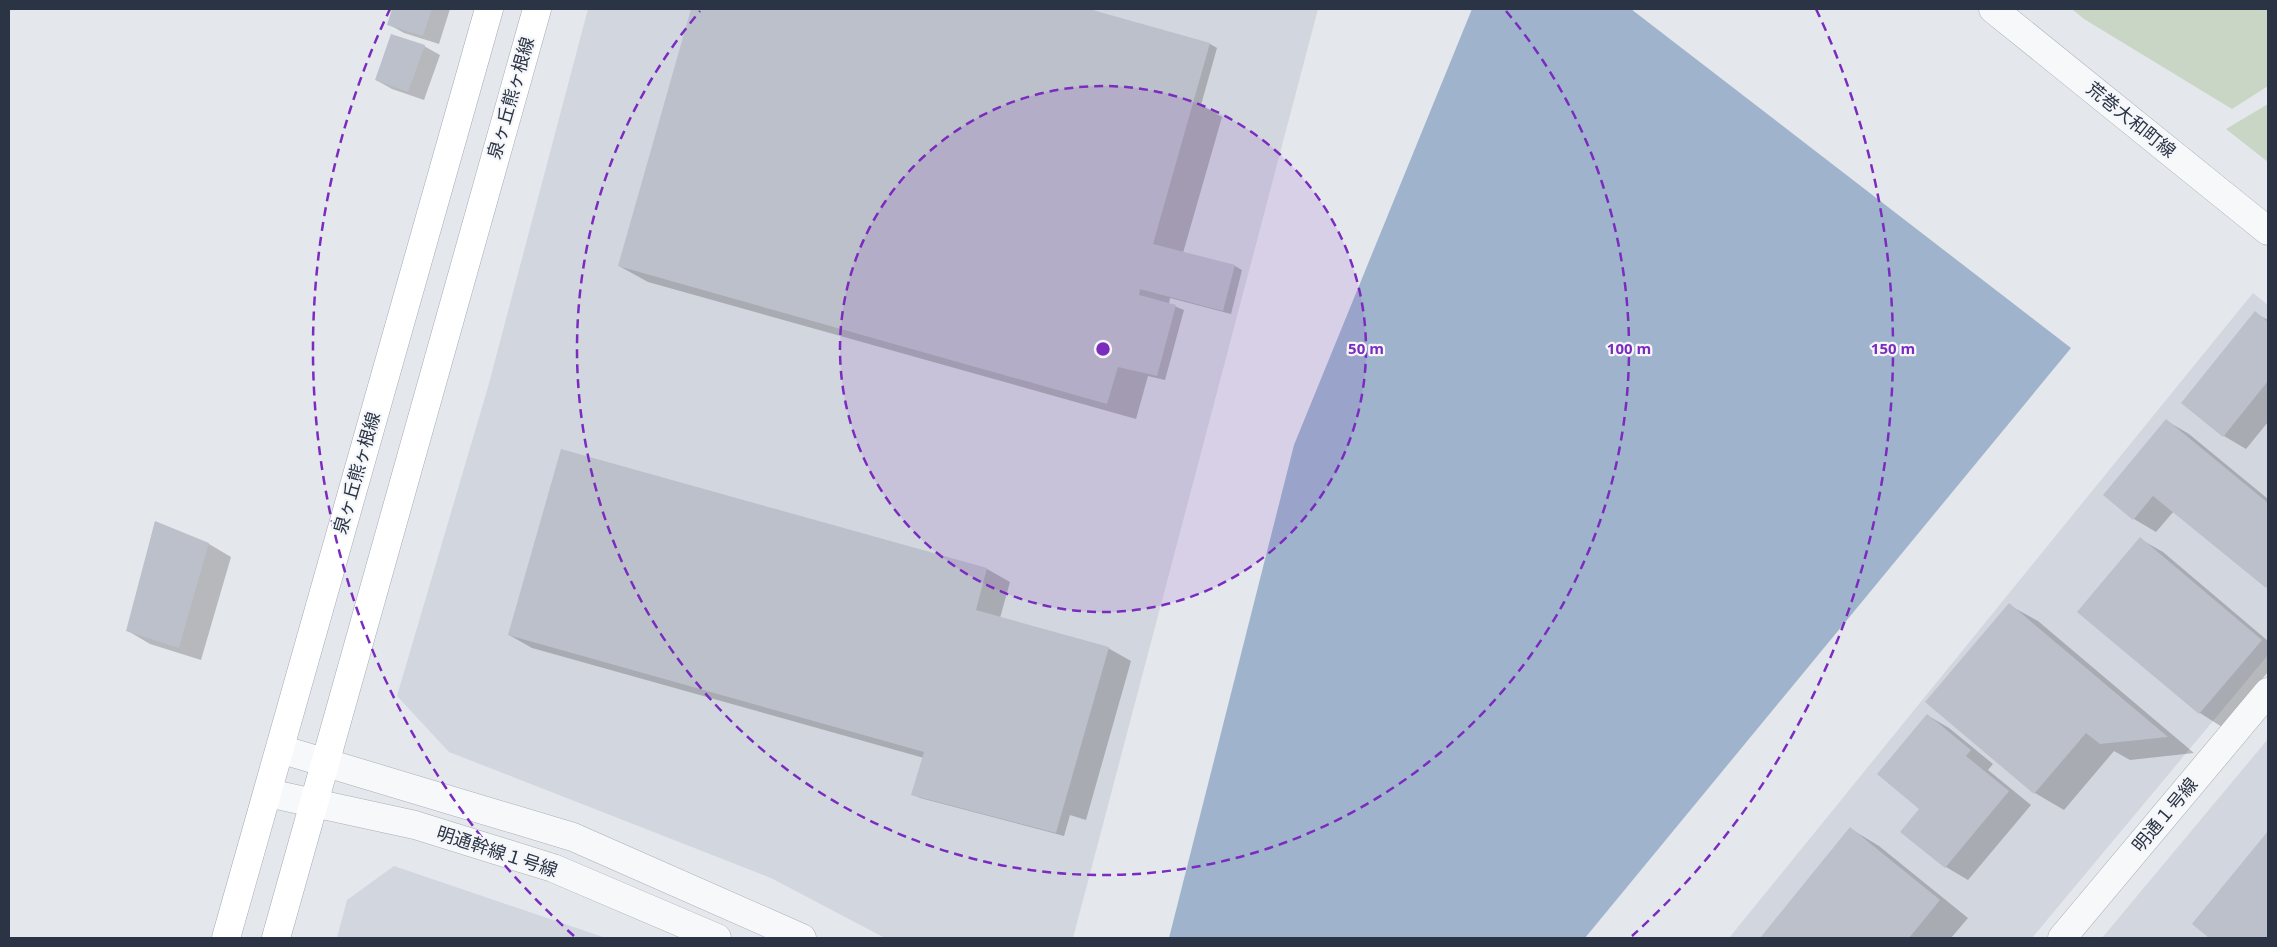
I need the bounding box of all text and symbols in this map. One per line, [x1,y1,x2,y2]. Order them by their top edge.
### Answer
street label: 泉ヶ丘熊ヶ根線 [481,34,539,162]
street label: 荒巻大和町線 [2082,76,2181,163]
text: 50 m [1348,338,1384,358]
text: 100 m [1607,338,1651,358]
text: 150 m [1871,338,1915,358]
centre of rings [1094,340,1112,358]
street label: 泉ヶ丘熊ヶ根線 [327,409,385,537]
street label: 明通１号線 [2126,772,2202,857]
street label: 明通幹線１号線 [434,820,561,882]

